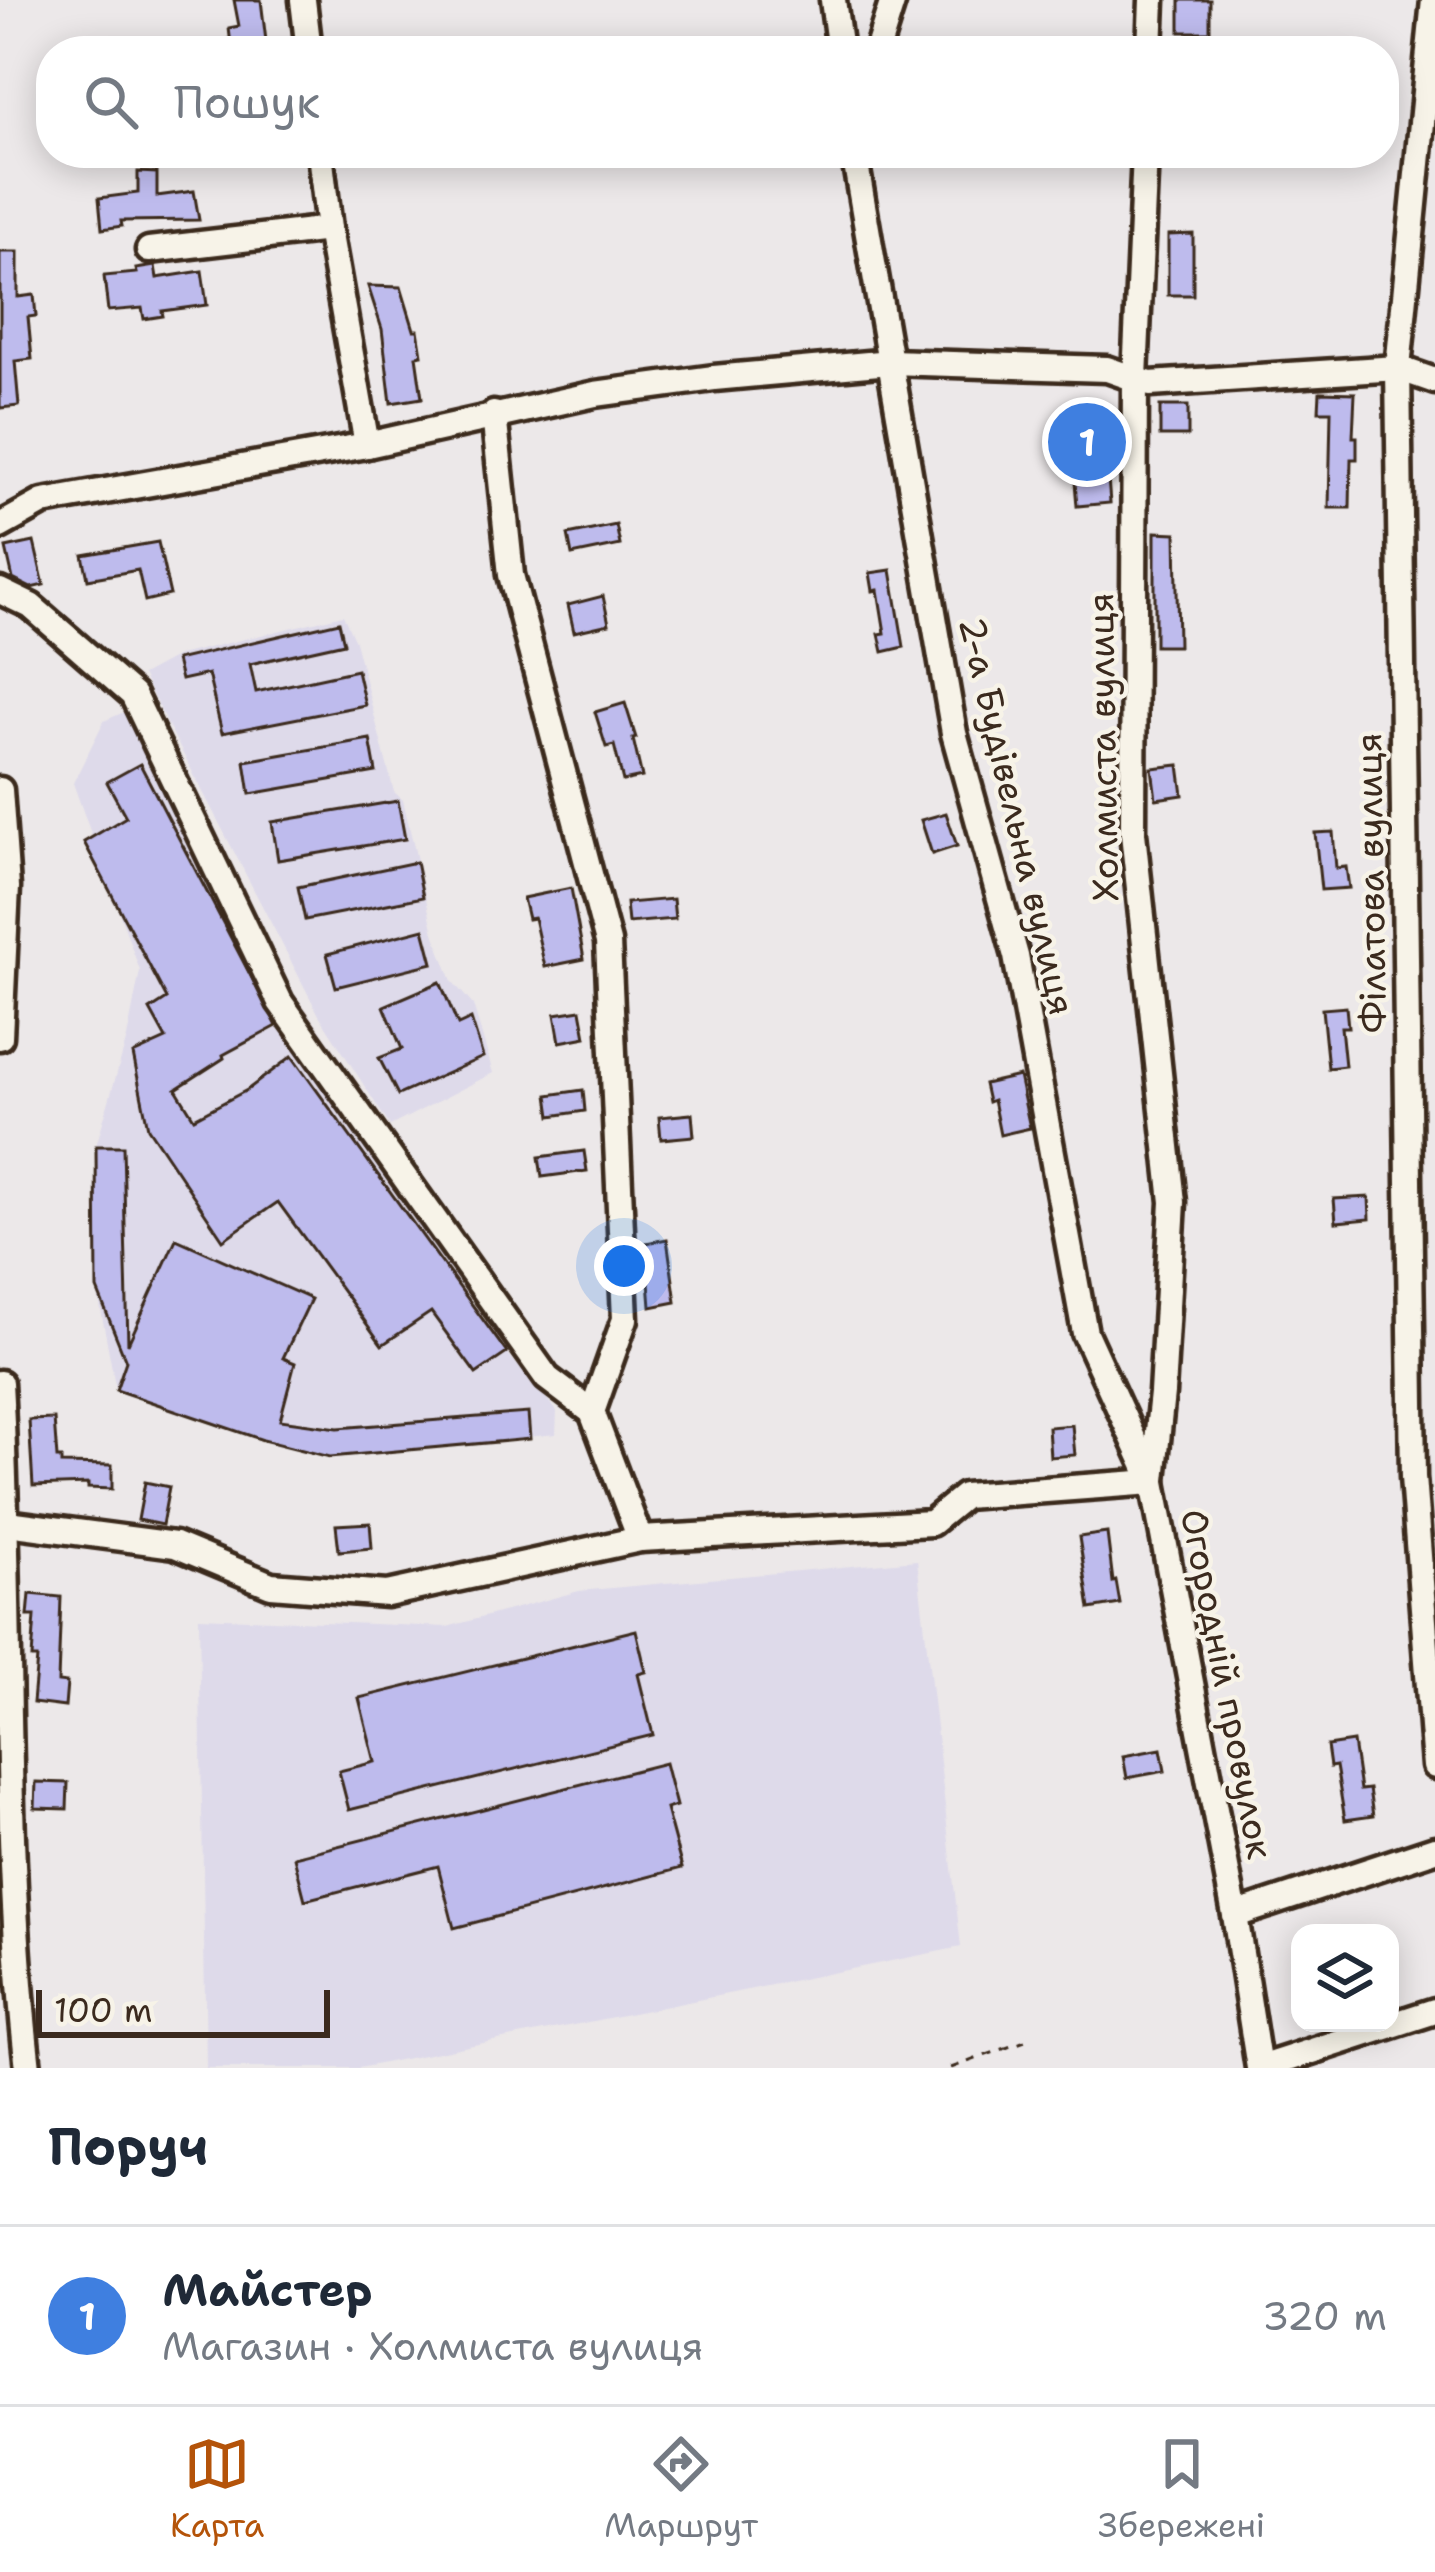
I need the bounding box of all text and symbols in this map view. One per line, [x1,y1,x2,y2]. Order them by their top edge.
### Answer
search box [36,36,1399,168]
icon: search [78,69,144,135]
text: Пошук [174,72,320,132]
pin: 1 [1048,397,1126,487]
street label: Холмиста вулиця [1076,592,1130,902]
street label: 2-а Будівельна вулиця [947,612,1087,1020]
street label: Філатова вулиця [1344,732,1398,1034]
your location [594,1236,654,1296]
street label: Огородній провулок [1169,1505,1285,1863]
map controls [1291,1924,1399,2032]
button: layers [1291,1924,1399,2032]
scale bar [36,1984,330,2037]
text: 100 m [54,1988,153,2033]
text: Поруч [48,2112,208,2180]
text: Майстер [162,2260,372,2320]
text: 1 [78,2290,96,2342]
text: 320 m [1262,2290,1387,2342]
text: Магазин · Холмиста вулиця [162,2320,703,2372]
tab: Карта [170,2431,264,2548]
tab: Маршрут [604,2431,758,2548]
tab: Збережені [1098,2431,1265,2548]

